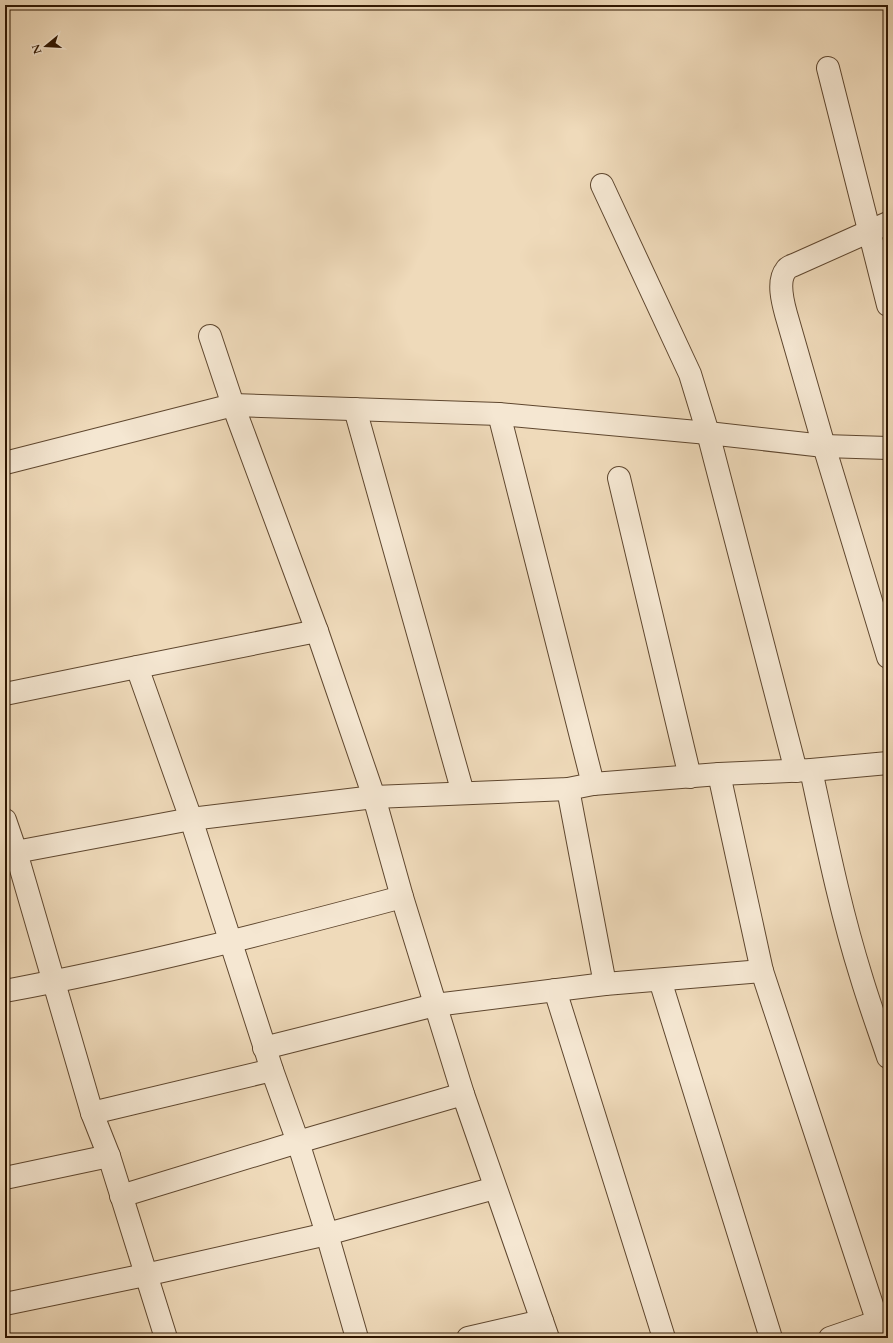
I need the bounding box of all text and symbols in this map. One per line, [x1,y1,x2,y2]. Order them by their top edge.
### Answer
north arrow [26,26,66,66]
text: N [28,42,46,56]

